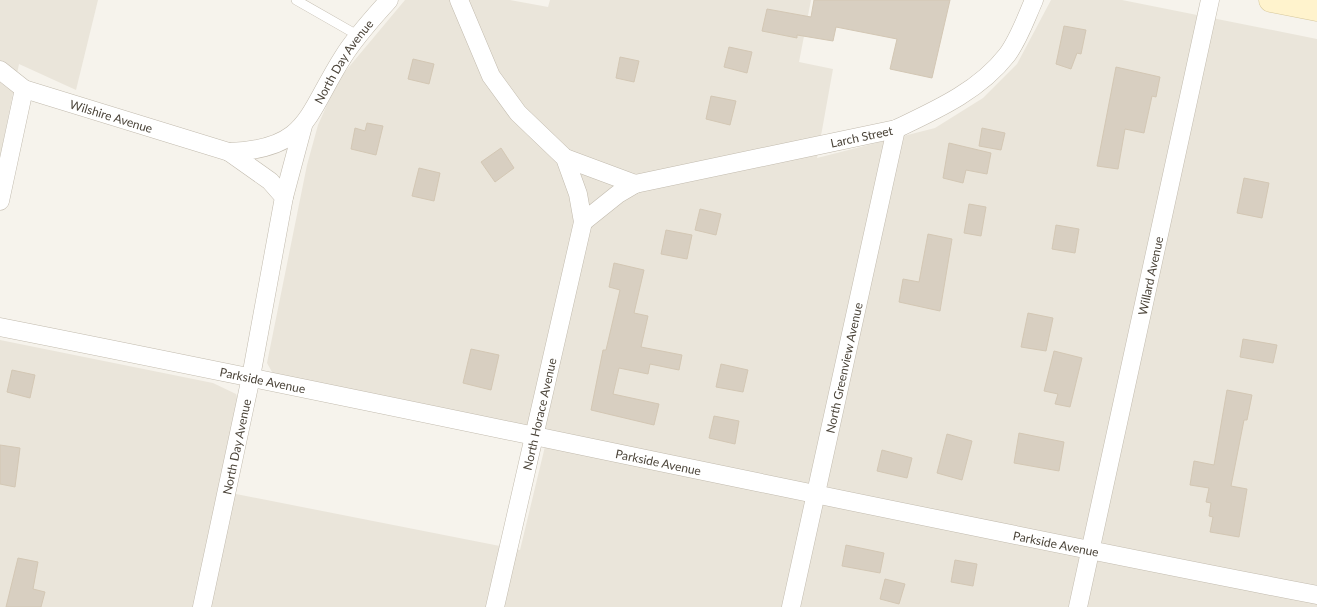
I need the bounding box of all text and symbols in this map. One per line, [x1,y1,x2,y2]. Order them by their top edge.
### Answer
street label: North Day Avenue [311,16,376,106]
street label: Wilshire Avenue [68,96,155,136]
street label: Larch Street [829,122,895,150]
street label: Willard Avenue [1134,235,1166,317]
street label: North Greenview Avenue [822,301,865,434]
street label: North Horace Avenue [519,356,559,472]
street label: Parkside Avenue [219,364,307,396]
street label: North Day Avenue [219,397,254,496]
street label: Parkside Avenue [614,446,703,478]
street label: Parkside Avenue [1012,527,1100,559]

